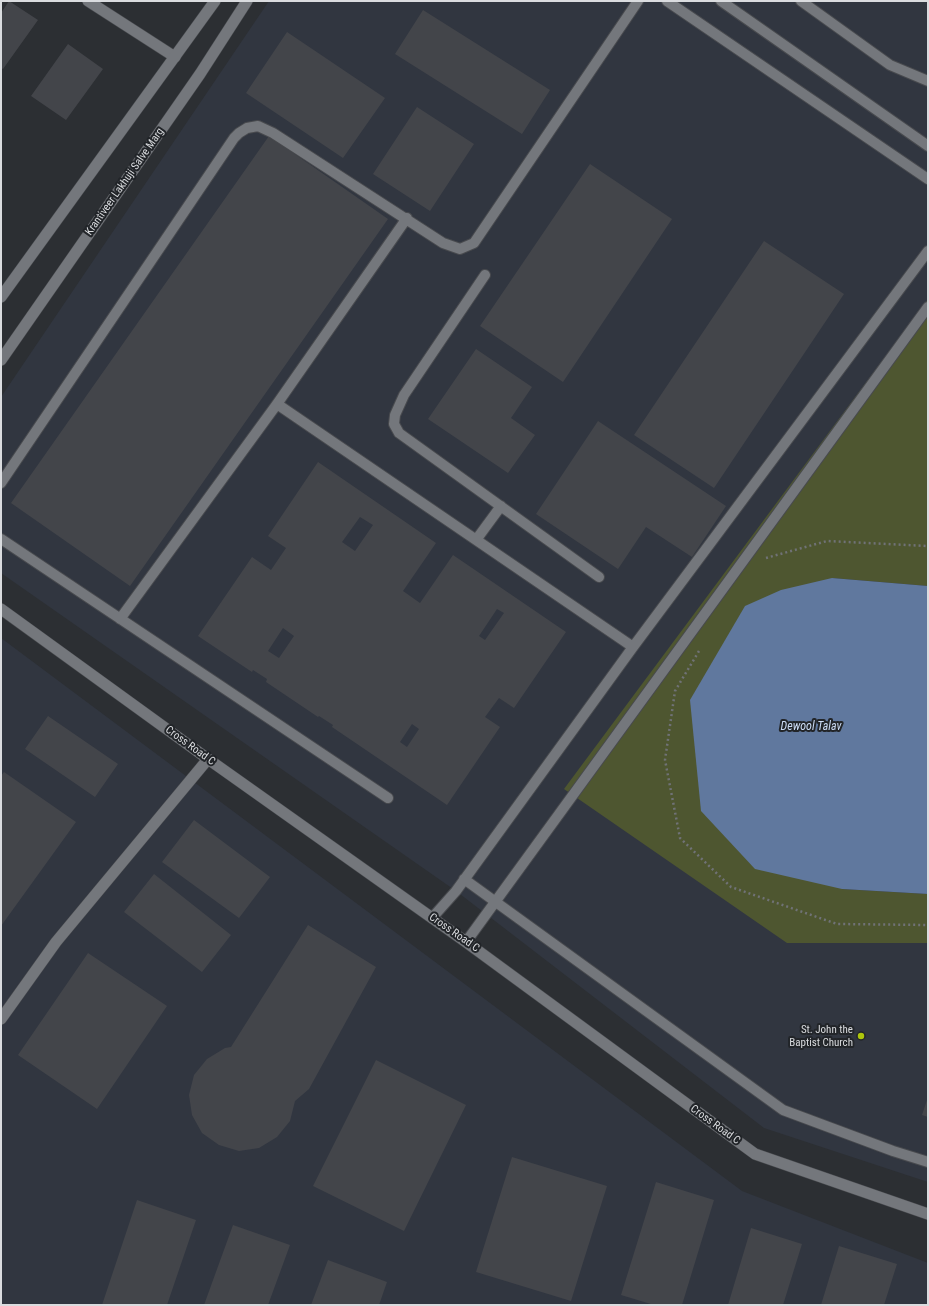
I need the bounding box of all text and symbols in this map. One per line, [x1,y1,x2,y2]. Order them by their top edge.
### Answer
street label: Krantiveer Lakhuji Salve Marg [83,126,167,238]
water label: Dewool Talav [781,720,841,734]
street label: Cross Road C [162,723,218,769]
street label: Cross Road C [426,911,482,955]
place label: St. John the Baptist Church [789,1023,853,1049]
marker: St. John the Baptist Church [856,1031,866,1041]
street label: Cross Road C [687,1102,743,1148]

